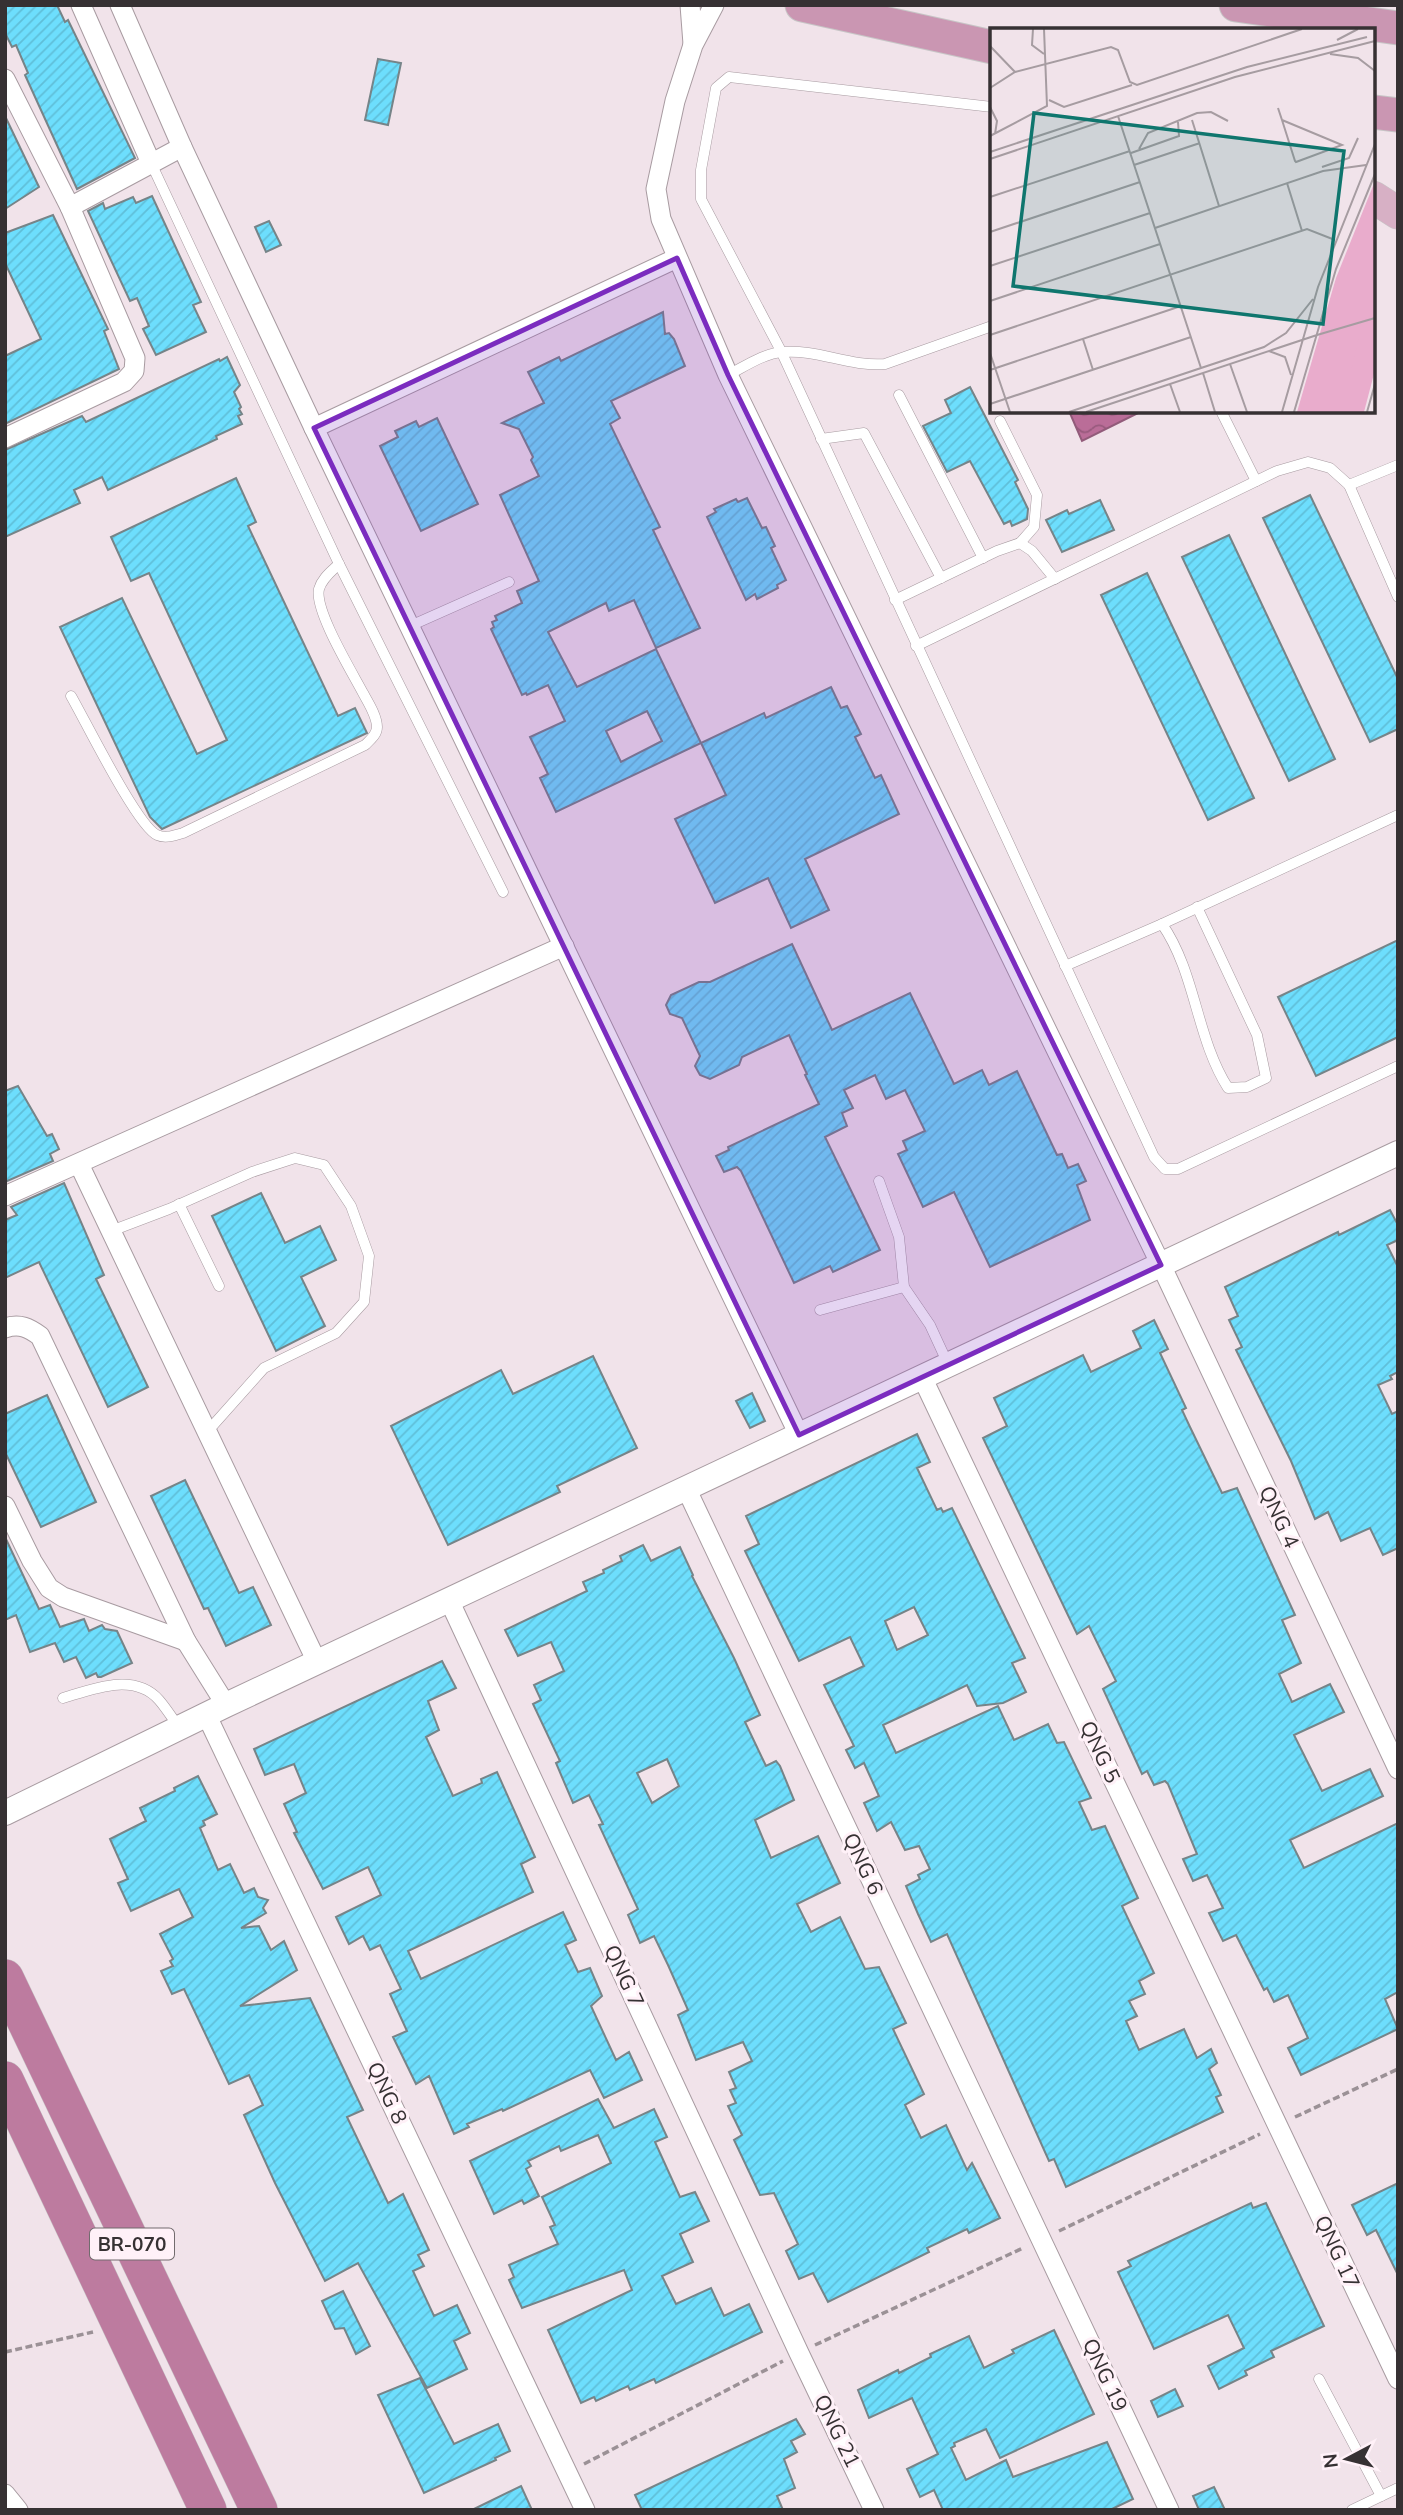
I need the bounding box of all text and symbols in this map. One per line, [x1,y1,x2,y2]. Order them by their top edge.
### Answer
inset map [990,28,1375,413]
street label: QNG 4 [1254,1481,1306,1552]
street label: QNG 5 [1075,1716,1126,1787]
street label: QNG 6 [838,1828,889,1899]
street label: QNG 7 [599,1940,650,2011]
street label: QNG 8 [362,2057,413,2128]
street label: QNG 17 [1310,2211,1366,2292]
road number: BR-070 [90,2228,174,2260]
street label: QNG 19 [1078,2334,1134,2415]
street label: QNG 21 [809,2390,867,2471]
north arrow [1312,2424,1382,2494]
text: N [1317,2452,1343,2470]

